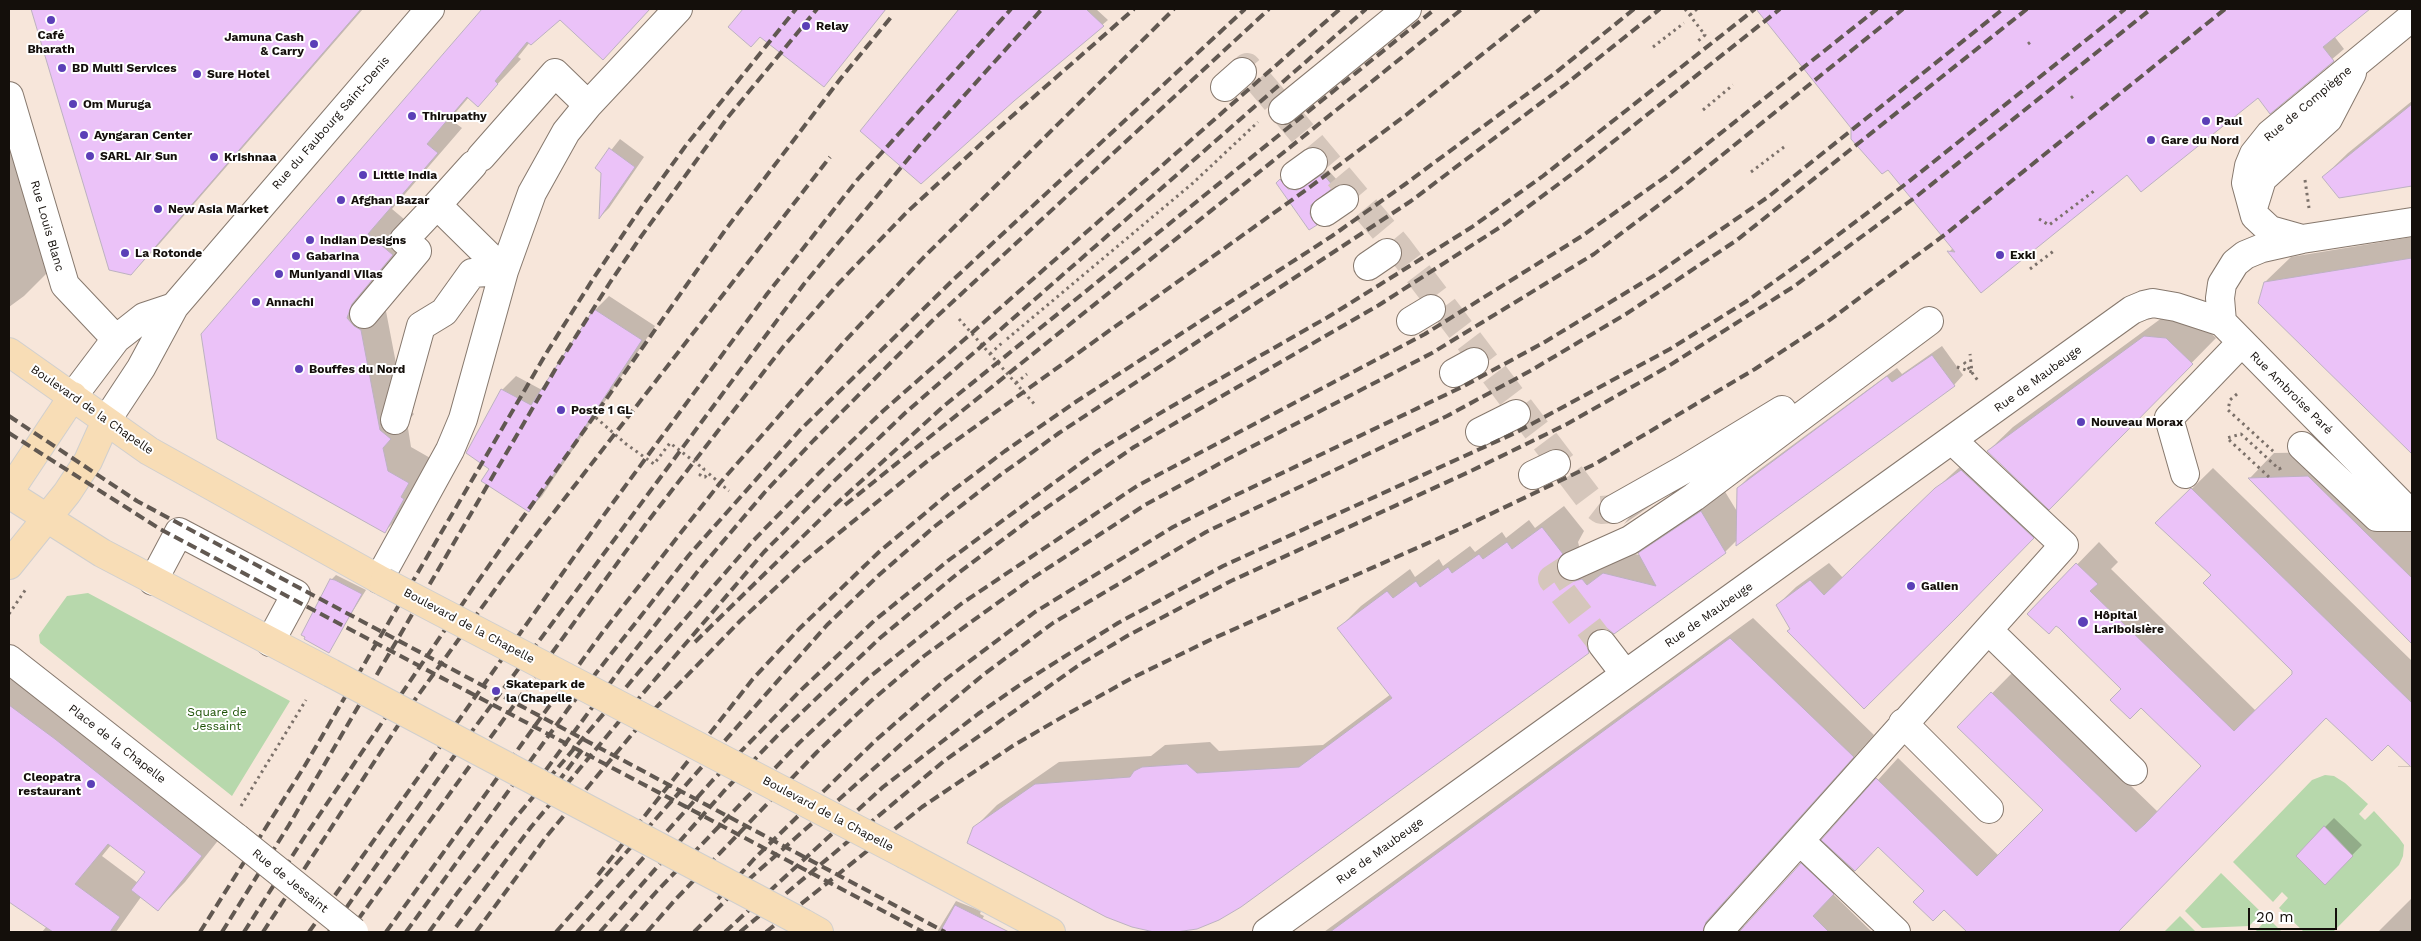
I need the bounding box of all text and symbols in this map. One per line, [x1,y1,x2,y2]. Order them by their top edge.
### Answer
marker: Café Bharath [45,14,57,26]
place label: Relay [816,19,848,33]
marker: Relay [800,20,812,32]
place label: Café Bharath [27,28,75,56]
place label: Jamuna Cash & Carry [224,30,304,58]
marker: Jamuna Cash & Carry [308,38,320,50]
street label: Rue du Faubourg Saint-Denis [269,53,393,193]
place label: BD Multi Services [72,61,177,75]
marker: BD Multi Services [56,62,68,74]
street label: Rue de Compiègne [2261,63,2355,145]
place label: Sure Hotel [207,67,270,81]
marker: Sure Hotel [191,68,203,80]
place label: Om Muruga [83,97,151,111]
marker: Om Muruga [67,98,79,110]
place label: Thirupathy [422,109,487,123]
marker: Thirupathy [406,110,418,122]
place label: Paul [2216,114,2242,128]
marker: Paul [2200,115,2212,127]
place label: Ayngaran Center [94,128,192,142]
marker: Ayngaran Center [78,129,90,141]
place label: Gare du Nord [2161,133,2239,147]
marker: Gare du Nord [2145,134,2157,146]
place label: SARL Air Sun [100,149,178,163]
marker: SARL Air Sun [84,150,96,162]
place label: Krishnaa [224,150,276,164]
marker: Krishnaa [208,151,220,163]
place label: Little India [373,168,437,182]
marker: Little India [357,169,369,181]
street label: Rue Louis Blanc [27,179,67,273]
place label: Afghan Bazar [351,193,429,207]
marker: Afghan Bazar [335,194,347,206]
place label: New Asia Market [168,202,268,216]
marker: New Asia Market [152,203,164,215]
place label: Indian Designs [320,233,406,247]
marker: Indian Designs [304,234,316,246]
place label: La Rotonde [135,246,202,260]
marker: La Rotonde [119,247,131,259]
place label: Exki [2010,248,2036,262]
place label: Gabarina [306,249,359,263]
marker: Exki [1994,249,2006,261]
marker: Gabarina [290,250,302,262]
place label: Muniyandi Vilas [289,267,383,281]
marker: Muniyandi Vilas [273,268,285,280]
place label: Annachi [266,295,314,309]
marker: Annachi [250,296,262,308]
street label: Rue de Maubeuge [1992,343,2084,415]
street label: Rue Ambroise Paré [2247,349,2335,437]
street label: Boulevard de la Chapelle [28,362,156,458]
place label: Bouffes du Nord [309,362,405,376]
marker: Bouffes du Nord [293,363,305,375]
place label: Poste 1 GL [571,403,633,417]
marker: Poste 1 GL [555,404,567,416]
place label: Nouveau Morax [2091,415,2183,429]
marker: Nouveau Morax [2075,416,2087,428]
street label: Rue de Maubeuge [1662,579,1756,651]
place label: Galien [1921,579,1958,593]
marker: Galien [1905,580,1917,592]
street label: Boulevard de la Chapelle [401,585,537,667]
place label: Hôpital Lariboisière [2094,608,2164,636]
marker: Hôpital Lariboisière [2076,615,2090,629]
place label: Skatepark de la Chapelle [506,677,585,705]
marker: Skatepark de la Chapelle [490,685,502,697]
street label: Place de la Chapelle [65,701,169,787]
park label: Square de Jessaint [187,705,247,733]
place label: Cleopatra restaurant [18,770,81,798]
street label: Boulevard de la Chapelle [760,773,896,855]
marker: Cleopatra restaurant [85,778,97,790]
street label: Rue de Maubeuge [1334,815,1426,887]
street label: Rue de Jessaint [249,846,331,916]
scale bar [2251,898,2340,930]
text: 20 m [2256,908,2294,926]

